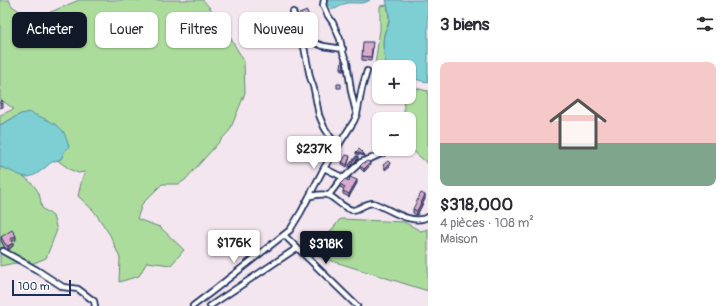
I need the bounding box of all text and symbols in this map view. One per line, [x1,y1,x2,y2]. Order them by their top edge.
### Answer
chip: Acheter [12,12,87,48]
chip: Louer [95,12,158,48]
chip: Filtres [166,12,231,48]
chip: Nouveau [239,12,318,48]
icon: filters [694,13,716,35]
text: 3 biens [440,14,489,35]
map controls [372,60,416,156]
button: + [372,60,416,104]
icon: home [542,88,614,160]
button: − [372,112,416,156]
pin: $237K [286,136,342,170]
text: $237K [296,141,332,157]
text: $318,000 [440,194,513,215]
text: 4 pièces · 108 m² [440,215,534,231]
pin: $176K [206,230,262,264]
pin: $318K [298,231,354,265]
text: Maison [440,231,478,247]
text: $176K [217,235,251,251]
text: $318K [309,236,343,252]
scale bar [12,278,71,297]
text: 100 m [18,280,49,293]

